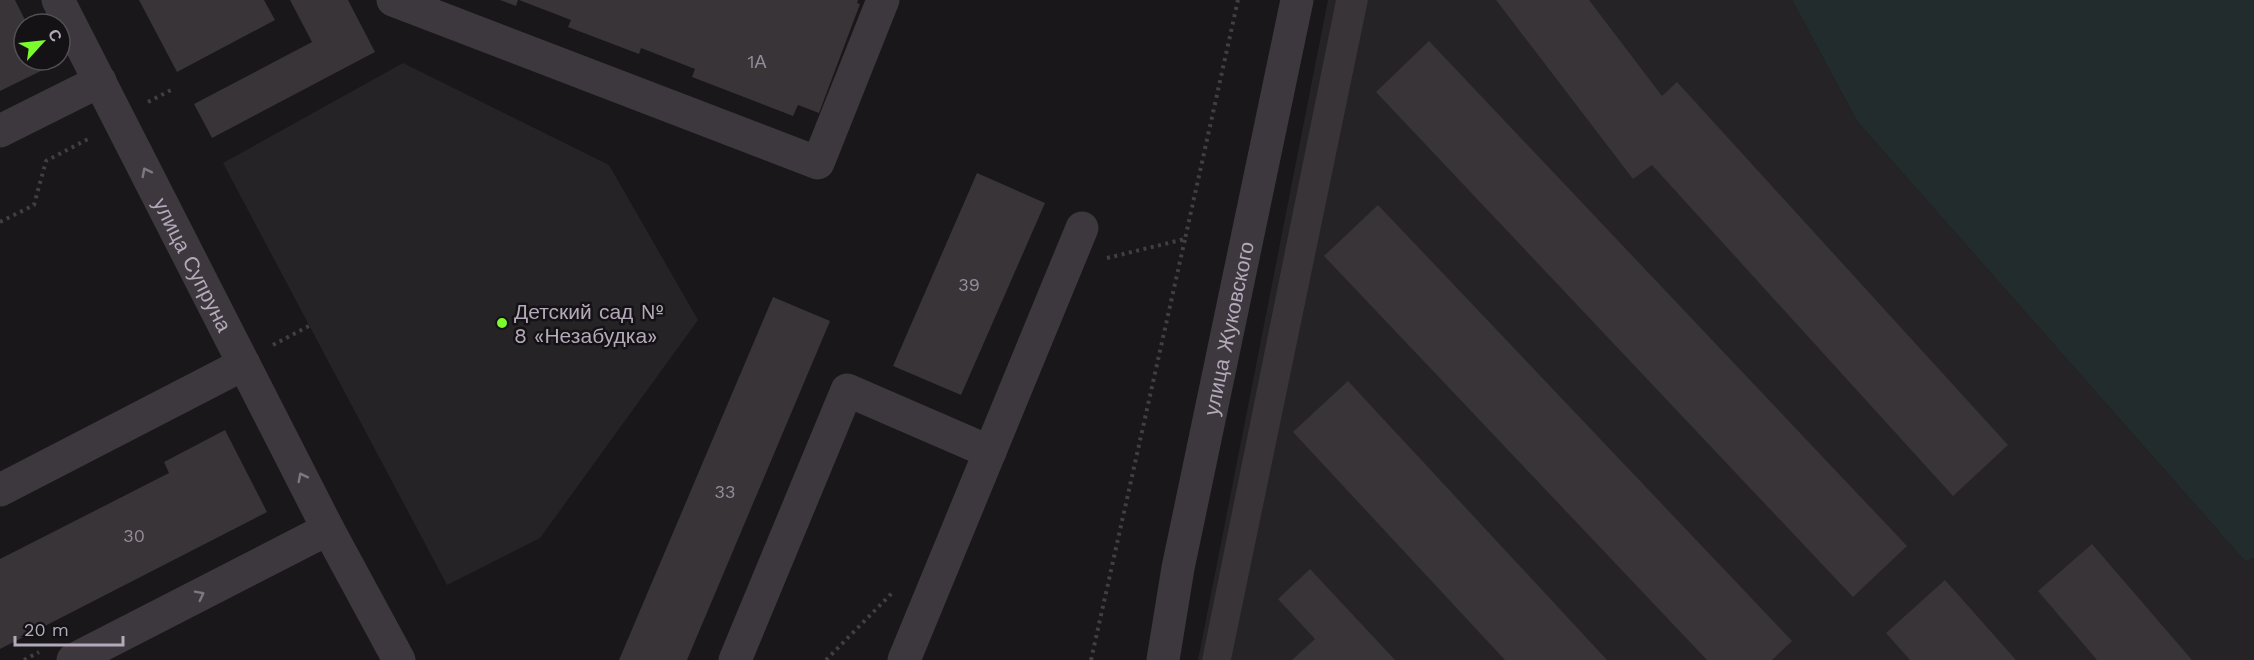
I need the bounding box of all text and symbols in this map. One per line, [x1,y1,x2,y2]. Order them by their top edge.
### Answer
north arrow [12,12,72,72]
text: С [44,26,66,45]
house number: 1А [747,51,767,72]
one-way arrow [142,168,153,179]
street label: улица Супруна [148,193,238,336]
street label: улица Жуковского [1198,239,1259,418]
house number: 39 [958,274,980,295]
place label: Детский сад № 8 «Незабудка» [514,299,663,348]
marker: Детский сад № 8 «Незабудка» [495,316,509,330]
one-way arrow [297,472,309,483]
house number: 33 [715,481,736,502]
house number: 30 [123,525,145,546]
one-way arrow [193,591,204,602]
scale bar [15,609,123,647]
text: 20 m [24,619,69,640]

